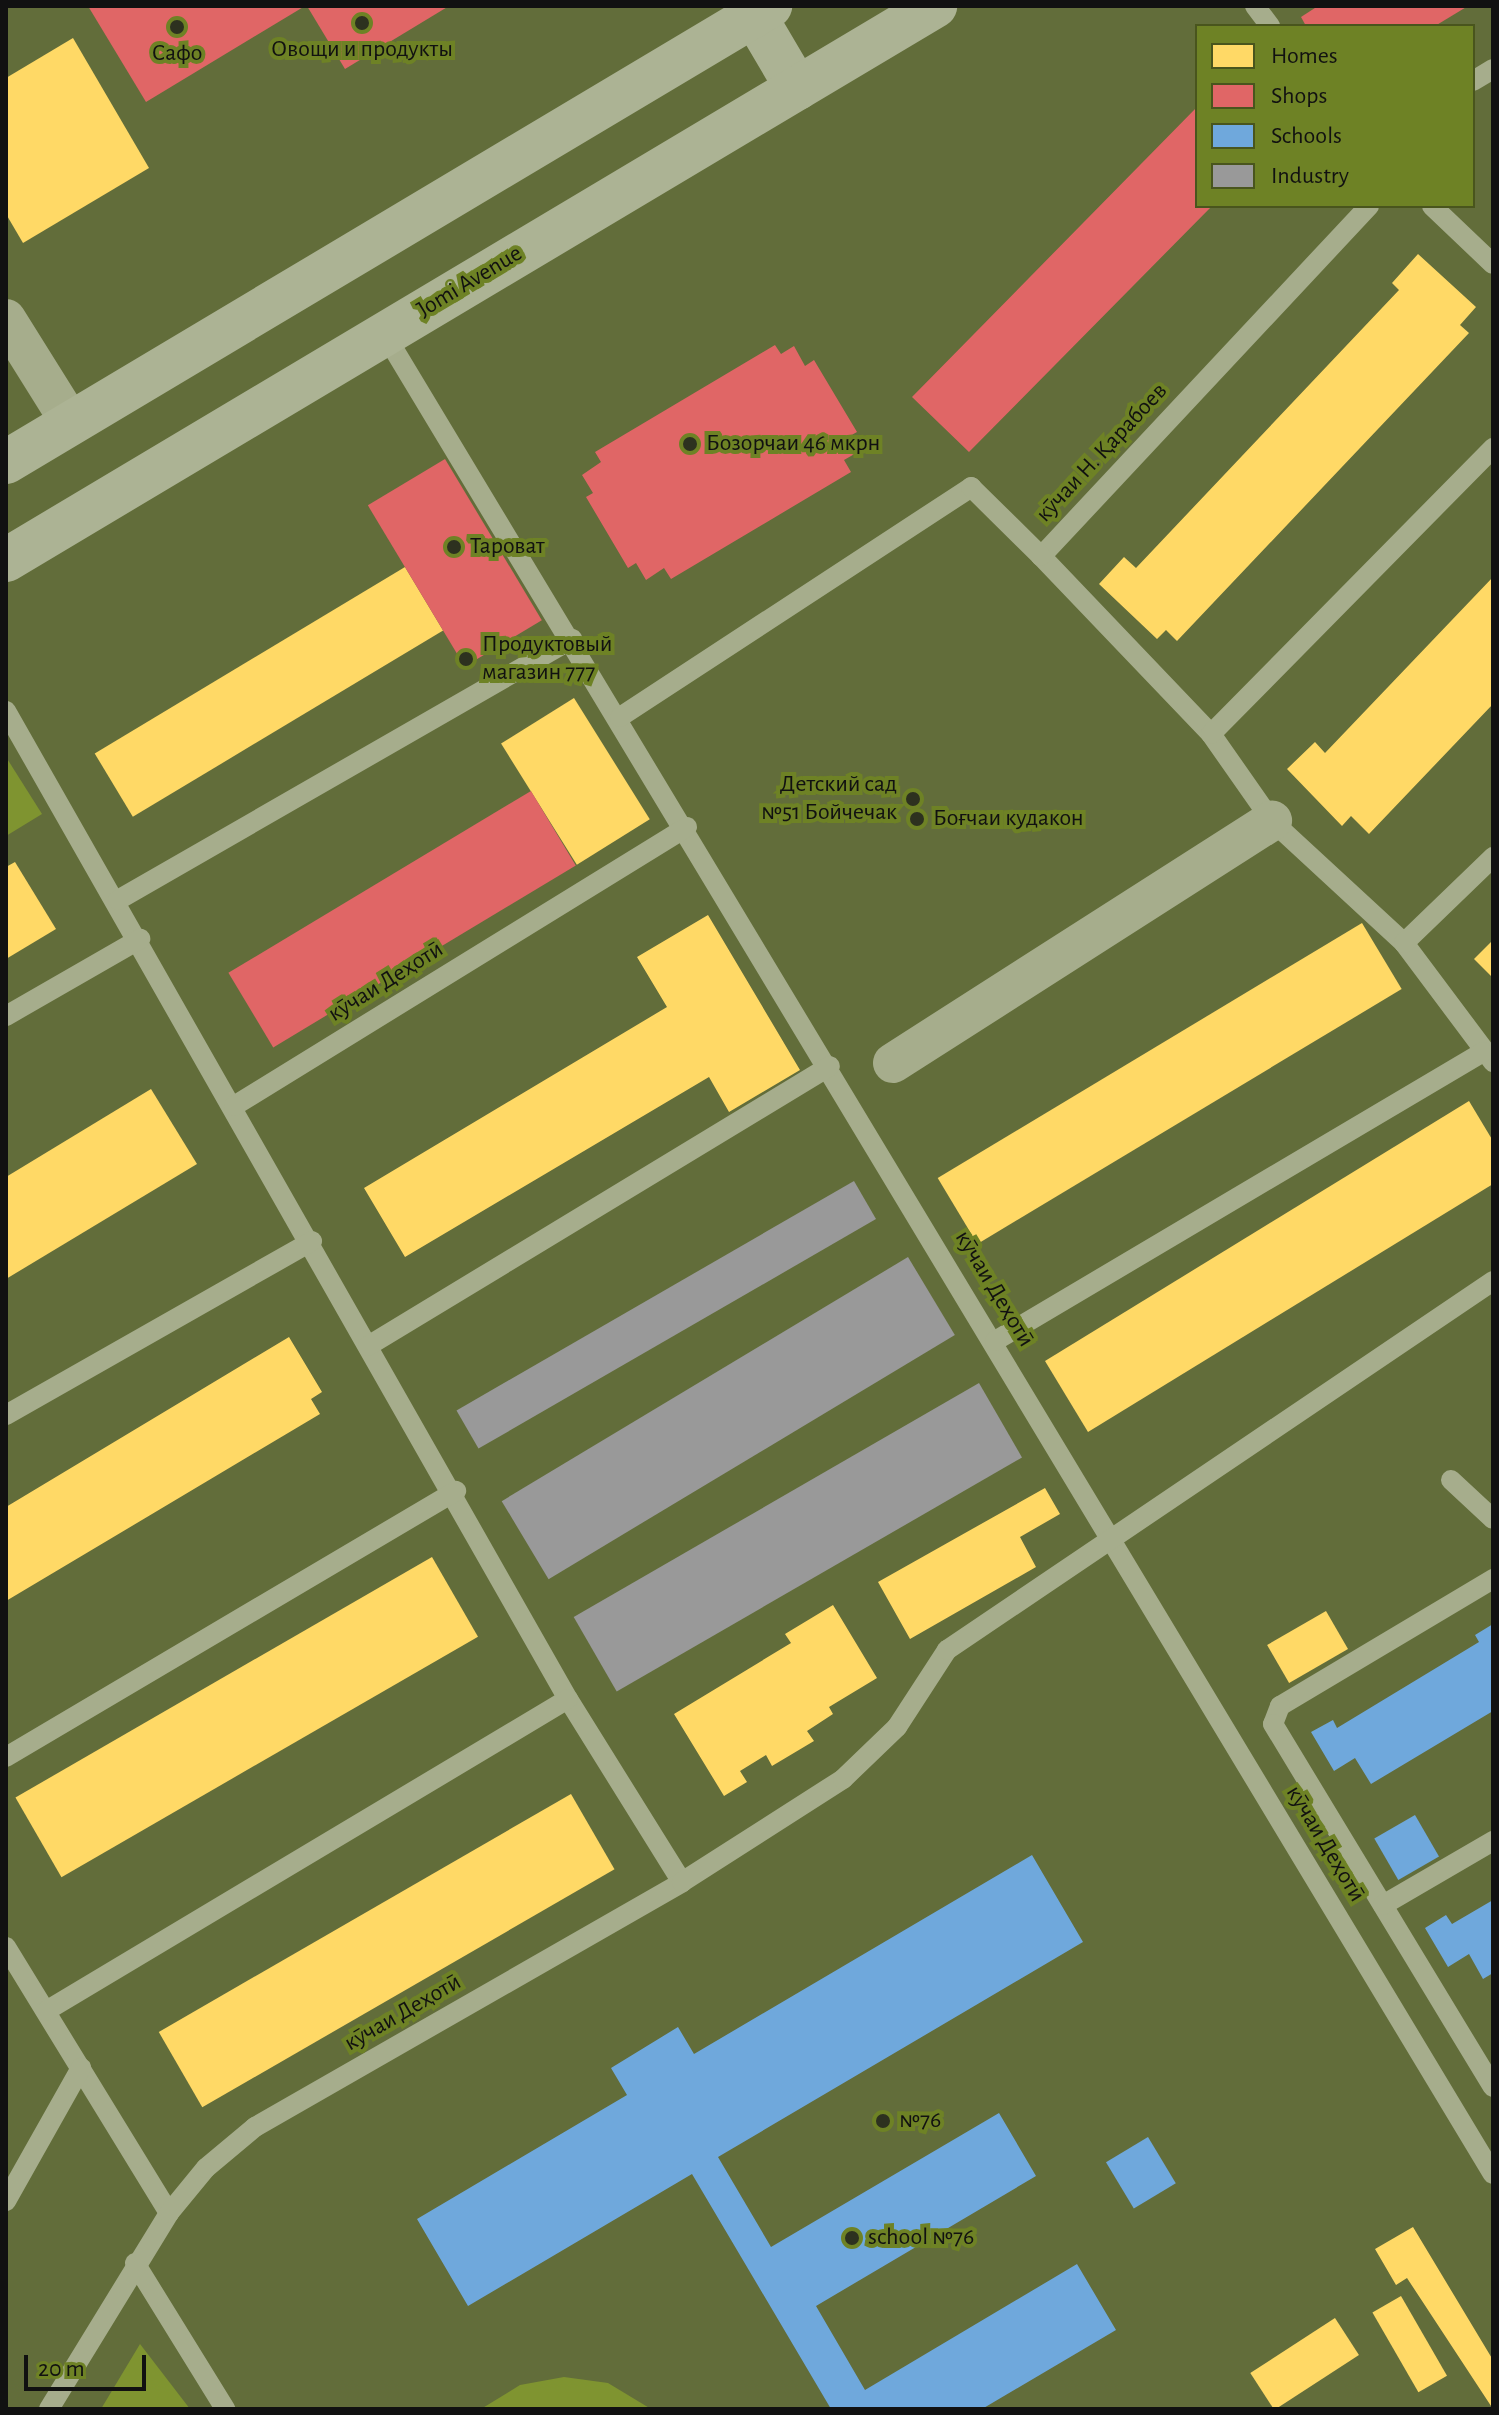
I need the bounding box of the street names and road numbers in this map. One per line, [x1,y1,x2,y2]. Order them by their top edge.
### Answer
street label: Jomi Avenue [412,239,528,325]
street label: кӯчаи Н. Қарабоев [1030,377,1174,529]
street label: кӯчаи Деҳотӣ [323,935,449,1029]
street label: кӯчаи Деҳотӣ [948,1226,1040,1352]
street label: кӯчаи Деҳотӣ [1279,1781,1371,1907]
street label: кӯчаи Деҳотӣ [339,1968,467,2058]

